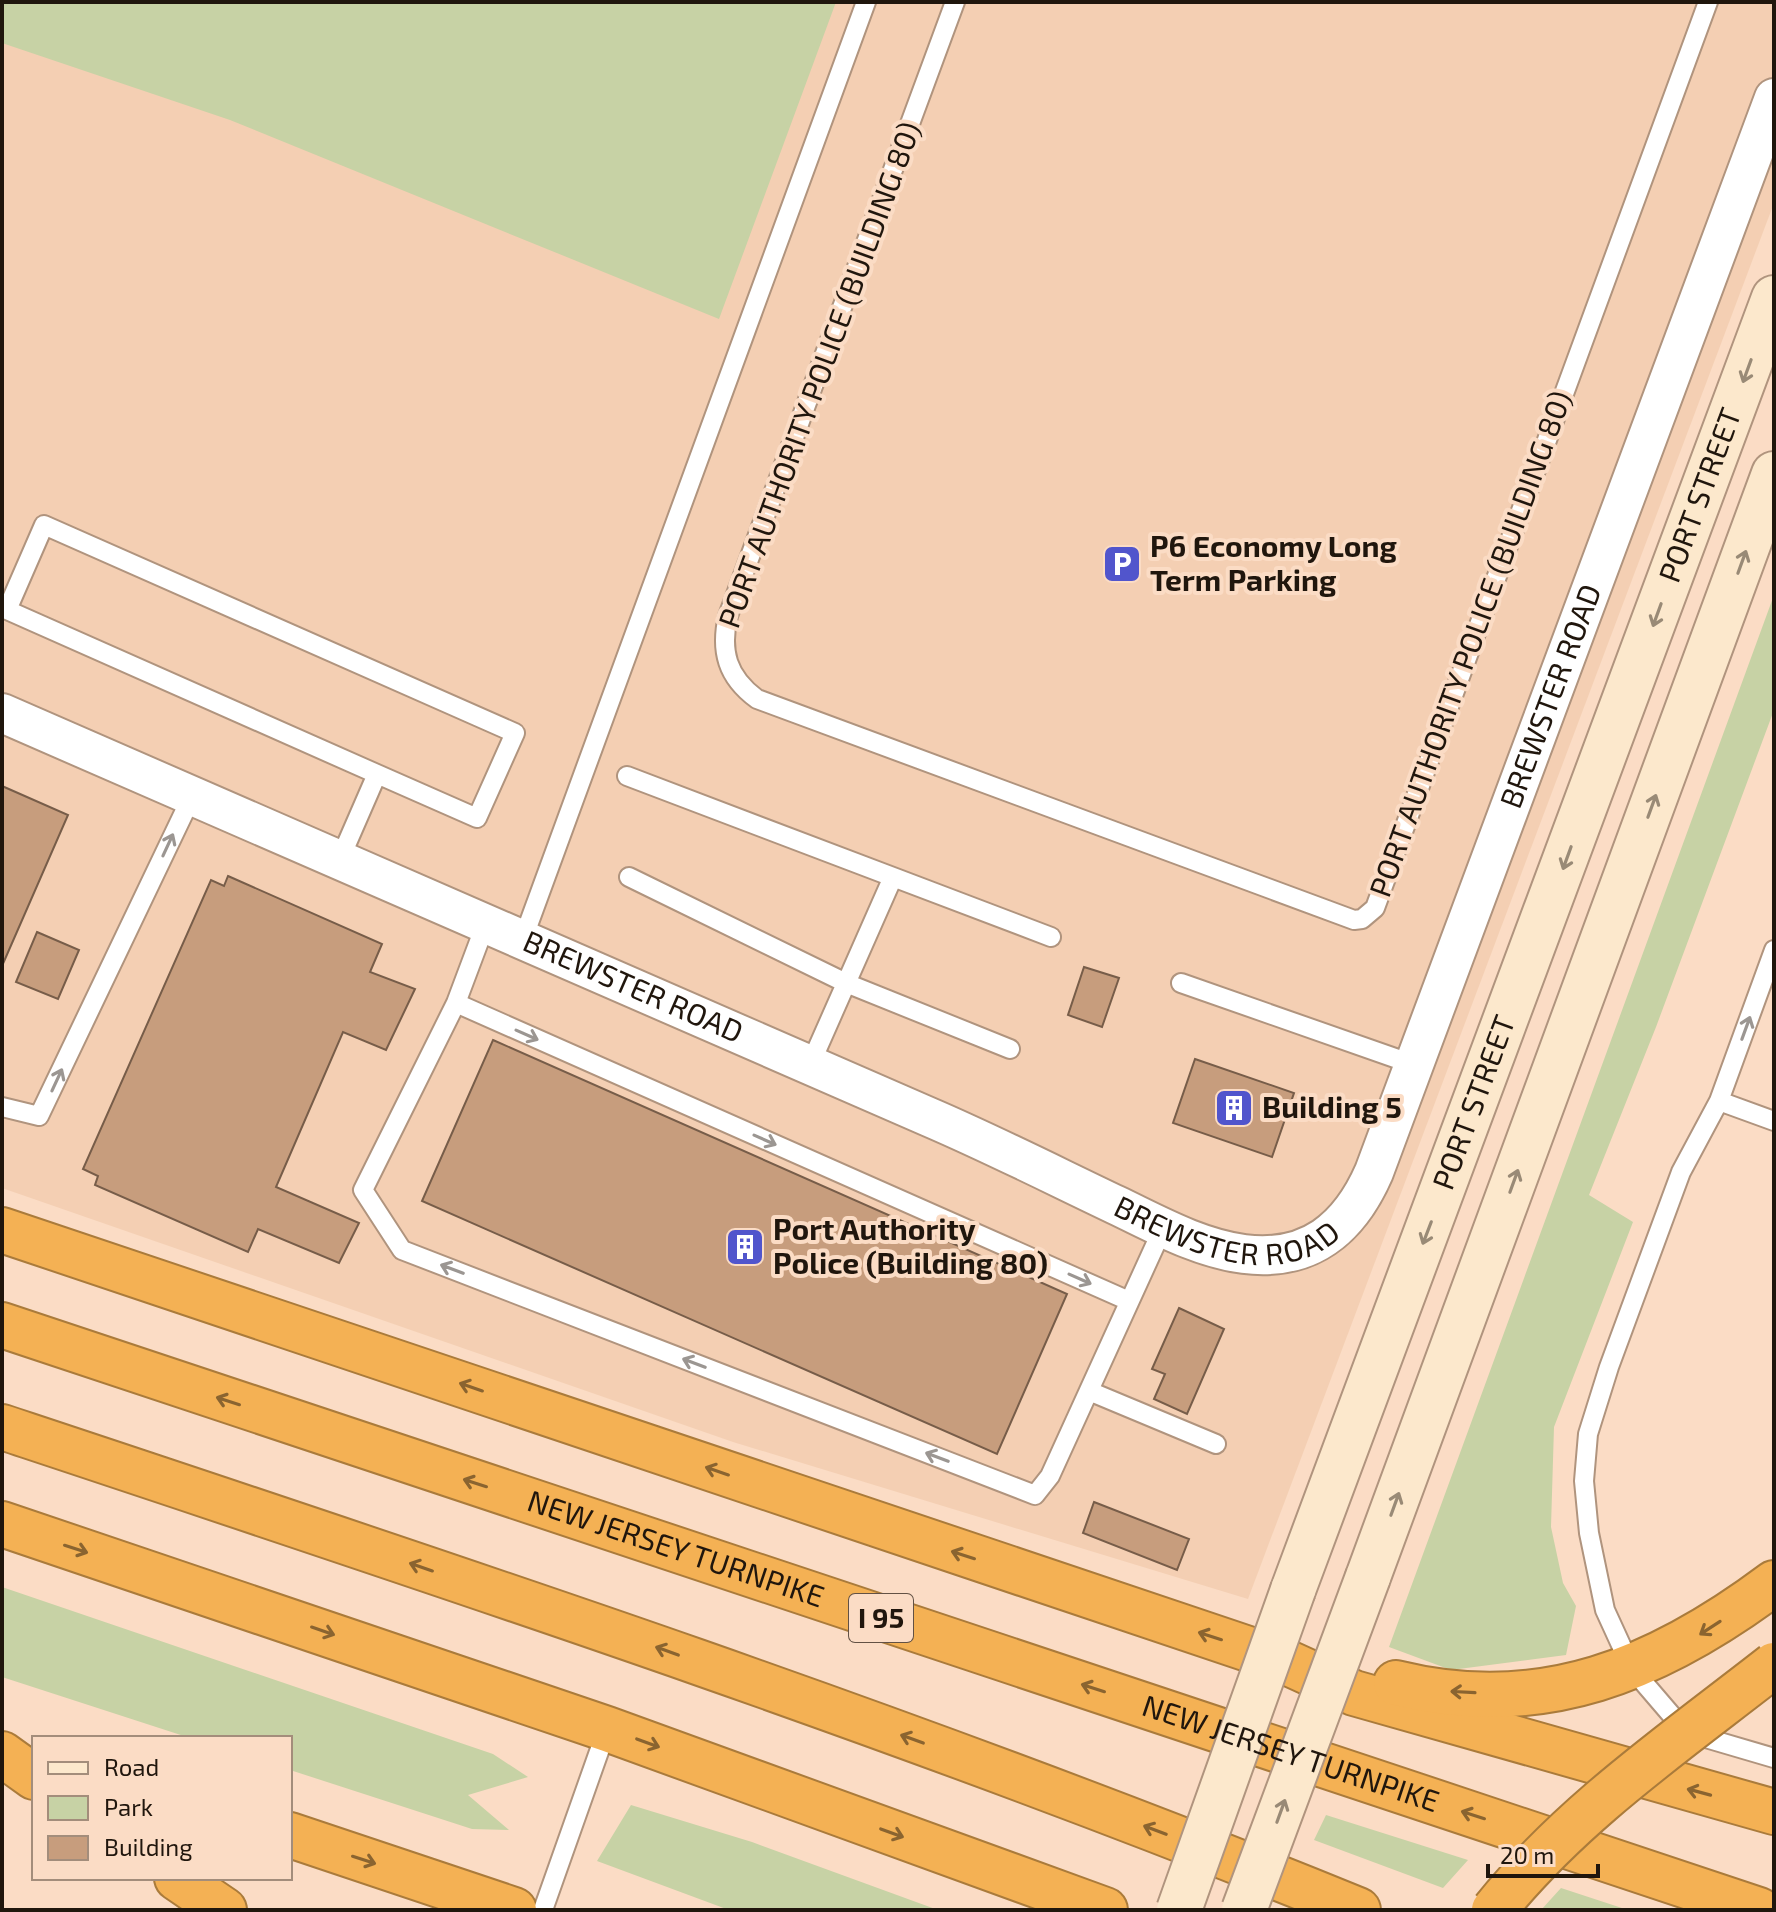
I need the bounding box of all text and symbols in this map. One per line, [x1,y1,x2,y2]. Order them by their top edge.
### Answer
street label: PORT AUTHORITY POLICE (BUILDING 80) [710,116,927,632]
one-way arrow [1739,358,1753,383]
street label: PORT AUTHORITY POLICE (BUILDING 80) [1361,385,1578,901]
street label: PORT STREET [1650,403,1747,587]
place label: P6 Economy Long Term Parking [1150,527,1397,597]
parking icon: P6 Economy Long Term Parking [1101,543,1143,585]
one-way arrow [1736,550,1750,574]
street label: BREWSTER ROAD [1491,579,1607,812]
one-way arrow [1649,602,1663,626]
one-way arrow [1646,794,1660,818]
one-way arrow [161,834,176,858]
one-way arrow [1558,846,1573,871]
street label: BREWSTER ROAD [518,922,749,1049]
street label: PORT STREET [1424,1010,1521,1194]
one-way arrow [1739,1015,1754,1040]
one-way arrow [515,1028,539,1043]
one-way arrow [50,1069,65,1092]
building icon: Building 5 [1213,1087,1255,1129]
place label: Building 5 [1262,1088,1402,1124]
one-way arrow [752,1133,777,1148]
one-way arrow [1508,1169,1522,1194]
street label: BREWSTER ROAD [1109,1187,1345,1271]
place label: Port Authority Police (Building 80) [773,1210,1048,1280]
one-way arrow [1419,1220,1433,1245]
building icon: Port Authority Police (Building 80) [724,1226,766,1268]
one-way arrow [440,1261,465,1275]
one-way arrow [1068,1272,1092,1287]
one-way arrow [682,1355,707,1369]
one-way arrow [459,1379,484,1394]
one-way arrow [216,1392,241,1407]
one-way arrow [925,1449,950,1463]
one-way arrow [705,1463,730,1478]
one-way arrow [462,1474,487,1489]
street label: NEW JERSEY TURNPIKE [523,1481,829,1614]
one-way arrow [1389,1492,1403,1517]
one-way arrow [63,1542,88,1557]
one-way arrow [951,1546,976,1561]
one-way arrow [409,1558,434,1573]
road number: I 95 [849,1594,913,1642]
one-way arrow [1699,1620,1722,1636]
one-way arrow [310,1624,335,1639]
one-way arrow [1198,1628,1223,1643]
one-way arrow [656,1643,680,1657]
one-way arrow [1081,1680,1106,1695]
one-way arrow [1450,1684,1477,1699]
street label: NEW JERSEY TURNPIKE [1138,1686,1444,1818]
one-way arrow [900,1731,925,1745]
legend [32,1736,292,1880]
one-way arrow [635,1737,660,1752]
text: Road [104,1752,159,1781]
one-way arrow [1686,1784,1712,1799]
text: Park [104,1792,153,1821]
one-way arrow [1275,1799,1289,1824]
one-way arrow [1461,1806,1486,1821]
one-way arrow [1143,1822,1168,1836]
one-way arrow [879,1826,904,1841]
scale bar [1488,1828,1598,1878]
text: Building [104,1832,193,1861]
text: 20 m [1500,1840,1554,1869]
one-way arrow [351,1853,376,1868]

